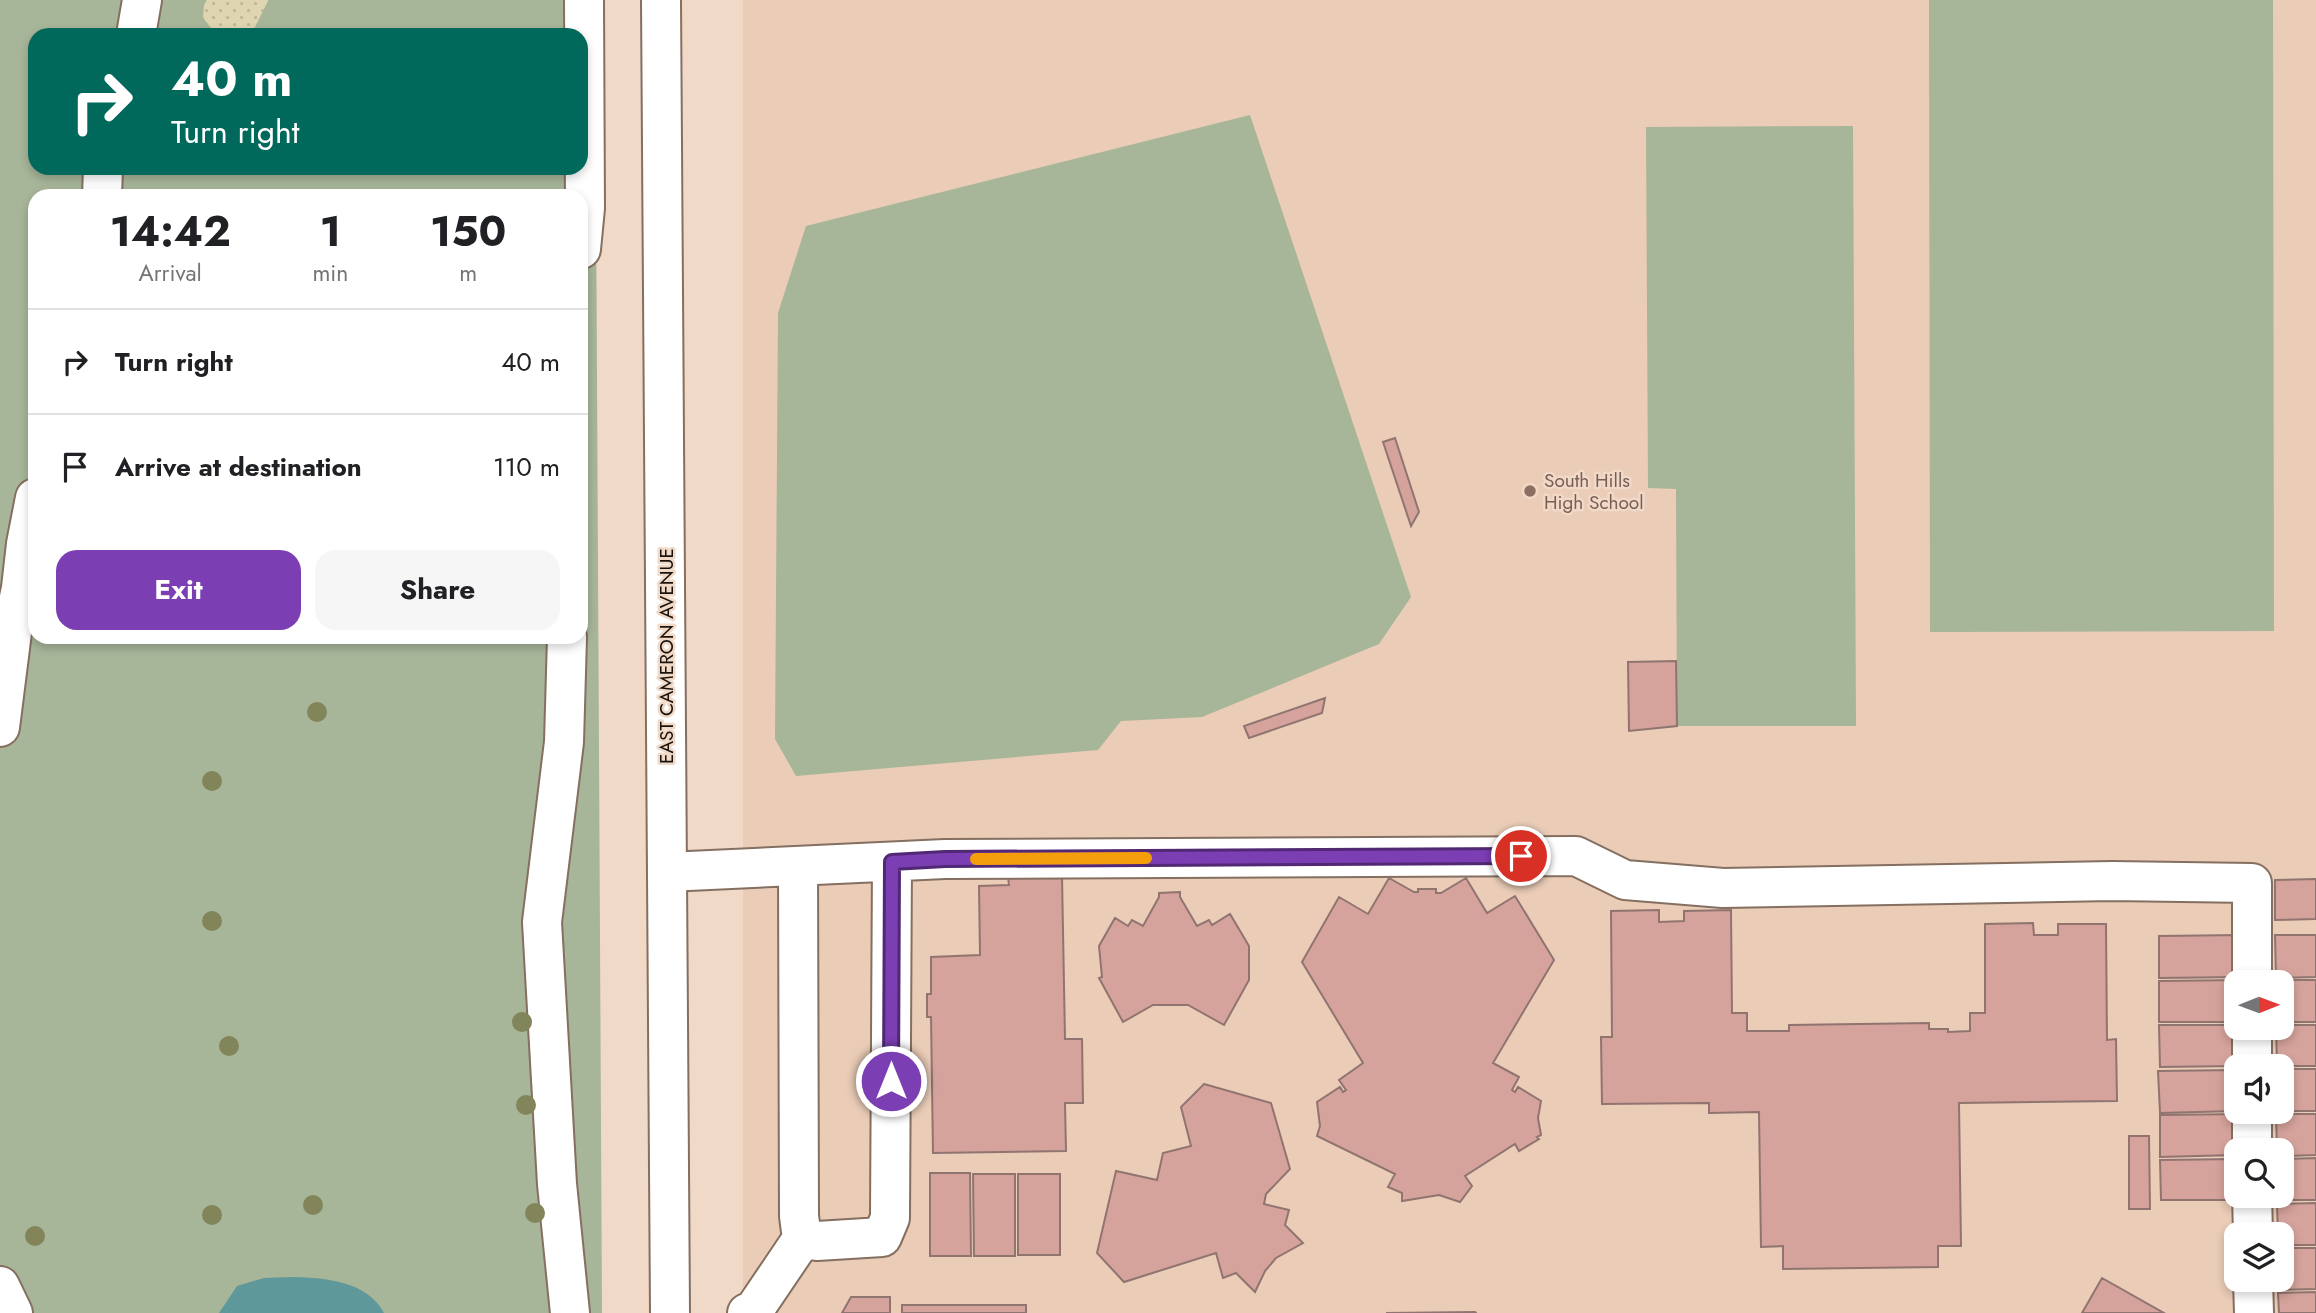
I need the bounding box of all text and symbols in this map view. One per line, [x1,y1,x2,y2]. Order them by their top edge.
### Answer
text: 40 m [171,44,293,114]
icon: right [56,56,147,147]
text: Turn right [171,109,300,155]
text: 14:42 [110,201,231,262]
text: 1 [320,201,341,262]
text: 150 [430,201,506,262]
text: Arrival [138,256,202,290]
text: min [312,256,348,290]
text: m [459,256,477,290]
icon: right [56,343,94,381]
text: Turn right [115,343,233,381]
text: 40 m [501,343,560,381]
icon: arrive [56,448,94,486]
text: Arrive at destination [115,448,362,486]
text: 110 m [493,448,560,486]
place label: South Hills High School [1544,467,1644,516]
marker: South Hills High School [1522,483,1538,499]
street label: EAST CAMERON AVENUE [653,548,680,764]
button: Exit [56,550,301,630]
button: Share [315,550,560,630]
pin [1491,826,1551,886]
icon: arrive [1502,837,1540,875]
north arrow [2224,970,2294,1040]
map controls [2224,970,2294,1292]
position arrow [854,1044,928,1118]
button: sound [2224,1054,2294,1124]
button: search [2224,1138,2294,1208]
button: layers [2224,1222,2294,1292]

